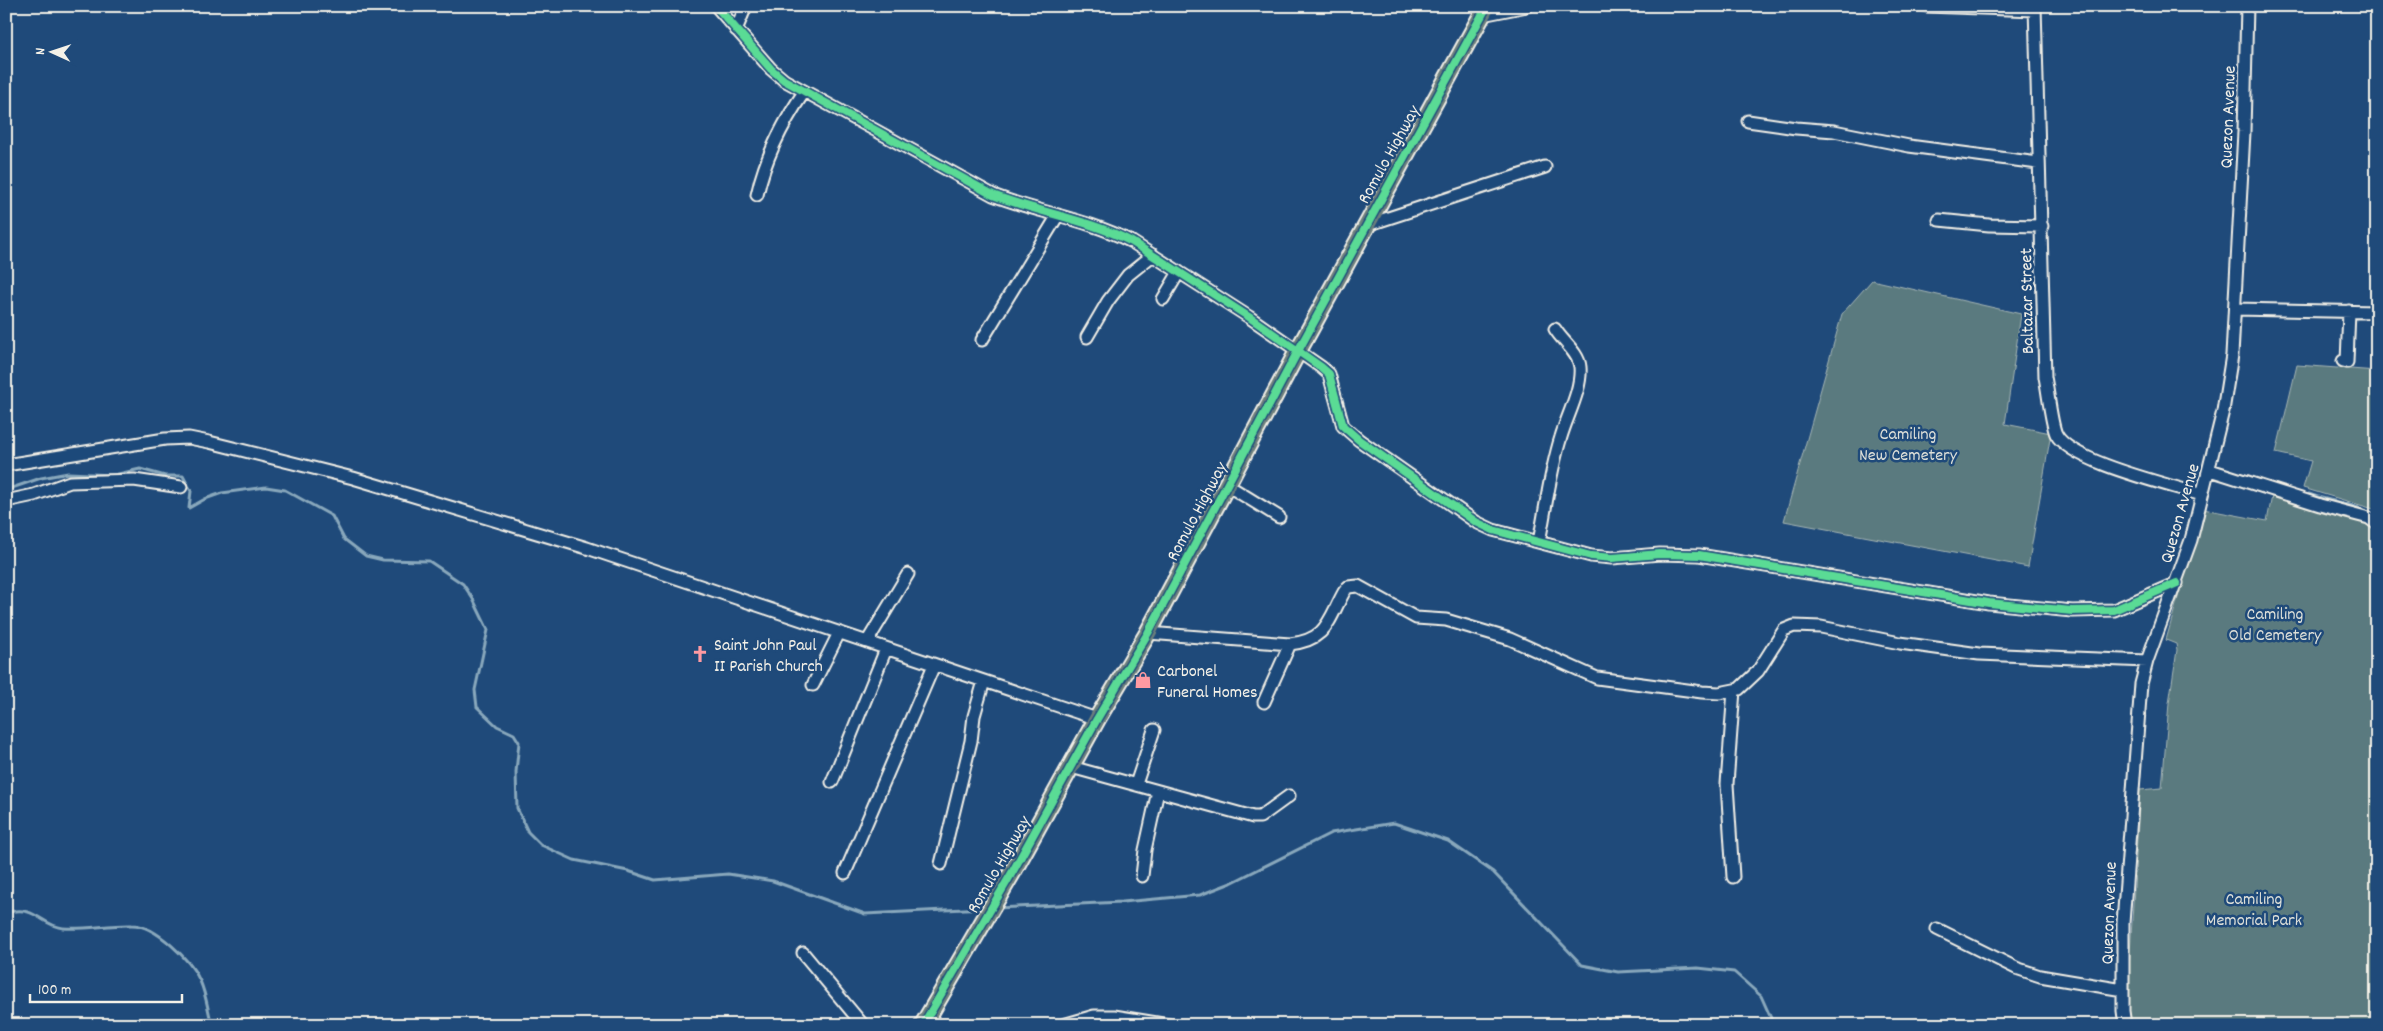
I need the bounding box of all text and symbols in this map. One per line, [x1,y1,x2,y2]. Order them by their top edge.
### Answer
north arrow [28,28,78,78]
text: N [31,47,51,55]
street label: Quezon Avenue [2215,65,2244,169]
street label: Romulo Highway [1353,101,1428,209]
street label: Baltazar Street [2015,247,2042,354]
park label: Camiling New Cemetery [1859,423,1958,469]
street label: Romulo Highway [1162,457,1235,566]
street label: Quezon Avenue [2155,461,2208,567]
park label: Camiling Old Cemetery [2229,603,2322,649]
place label: Saint John Paul II Parish Church [714,634,823,680]
church icon: Saint John Paul II Parish Church [690,644,710,664]
place label: Carbonel Funeral Homes [1157,660,1258,706]
shop icon: Carbonel Funeral Homes [1133,670,1153,690]
street label: Romulo Highway [962,811,1039,919]
street label: Quezon Avenue [2096,861,2125,965]
park label: Camiling Memorial Park [2206,888,2302,934]
scale bar [30,971,182,1003]
text: 100 m [38,980,71,1002]

